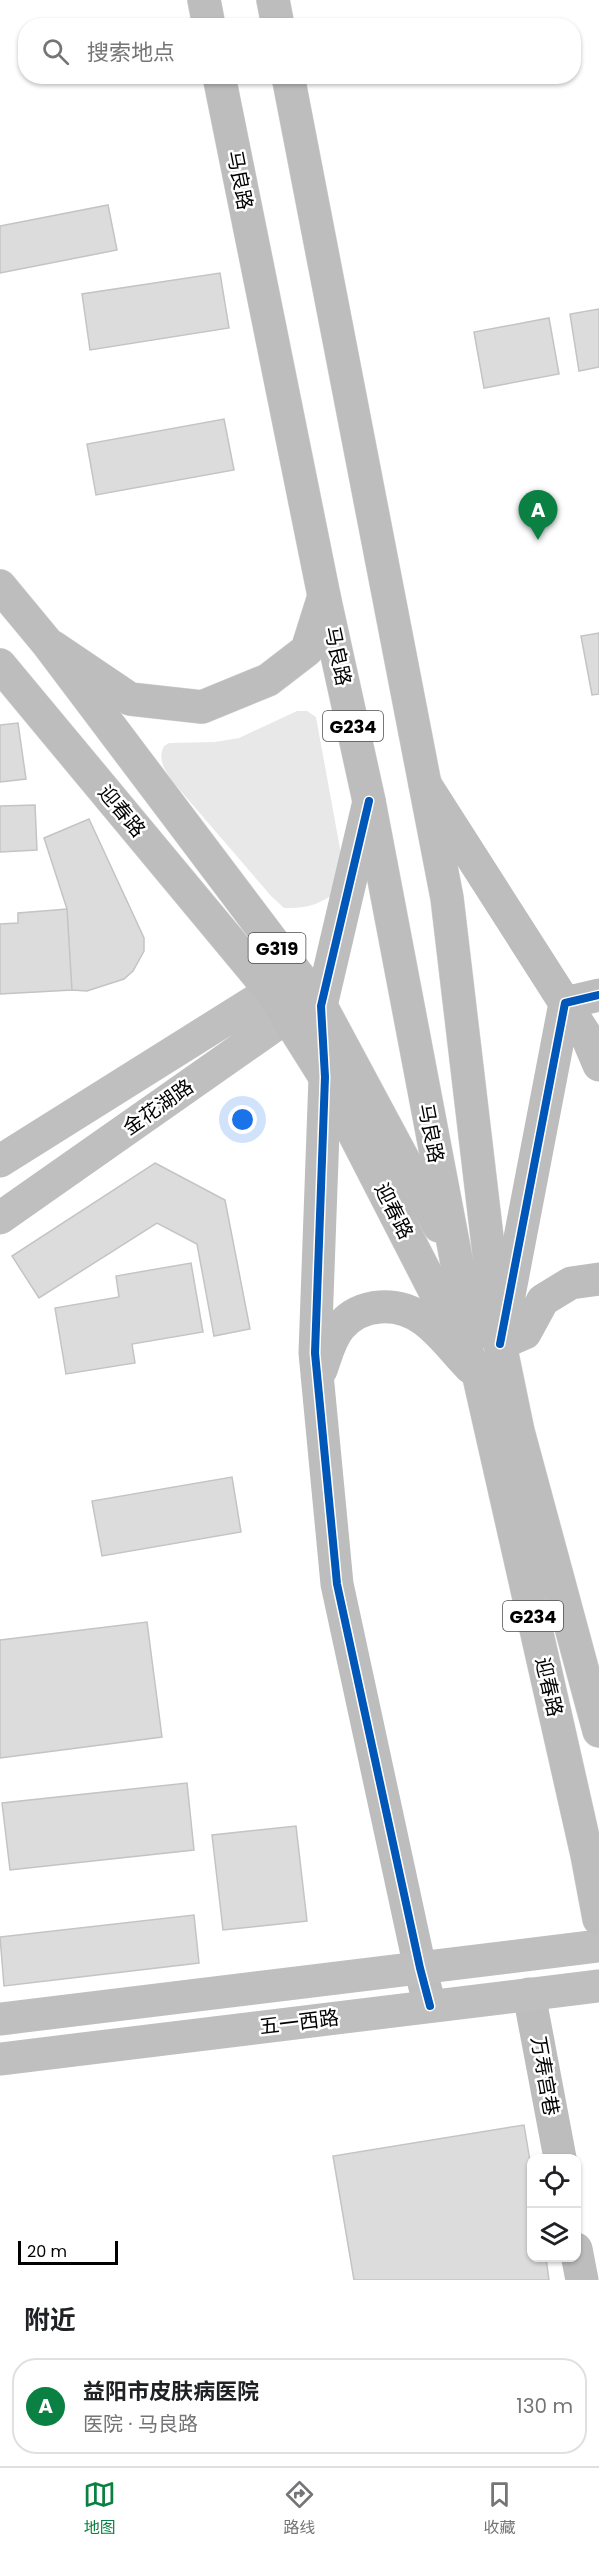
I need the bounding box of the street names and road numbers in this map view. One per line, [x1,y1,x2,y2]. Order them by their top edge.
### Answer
street label: 马良路 [221,148,259,212]
street label: 马良路 [318,624,358,688]
road number: G234 [323,711,383,741]
street label: 迎春路 [92,779,152,843]
road number: G319 [248,933,306,963]
street label: 金花湖路 [117,1073,199,1141]
street label: 马良路 [412,1101,450,1165]
street label: 迎春路 [368,1178,420,1244]
road number: G234 [503,1601,563,1631]
street label: 迎春路 [529,1655,569,1719]
street label: 五一西路 [258,2003,340,2041]
street label: 万寿宫巷 [524,2034,566,2118]

